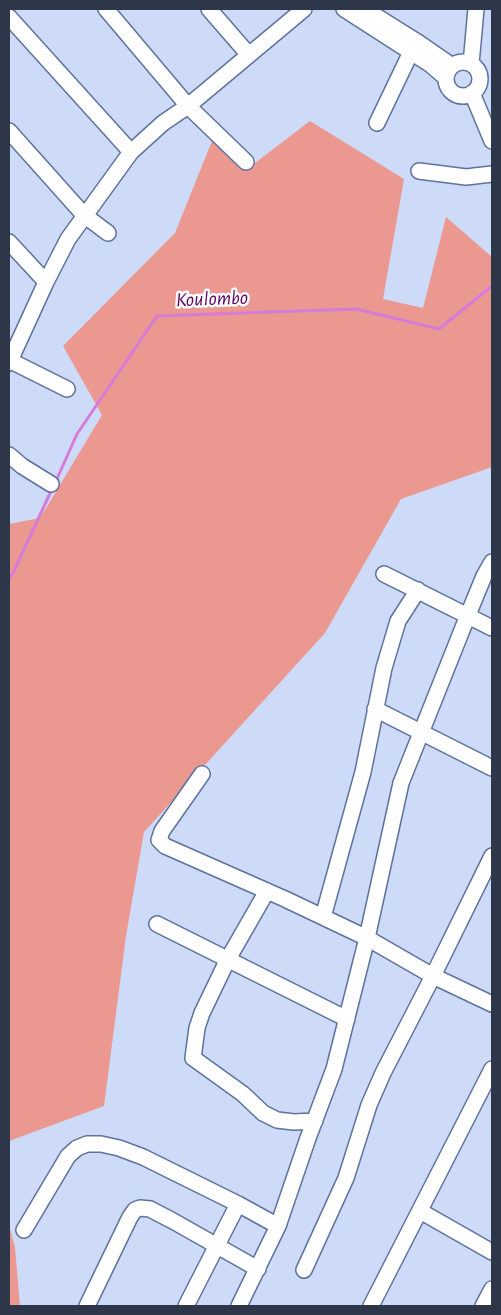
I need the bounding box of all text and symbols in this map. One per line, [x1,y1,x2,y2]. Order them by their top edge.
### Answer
water label: Koulombo [176,286,248,312]

